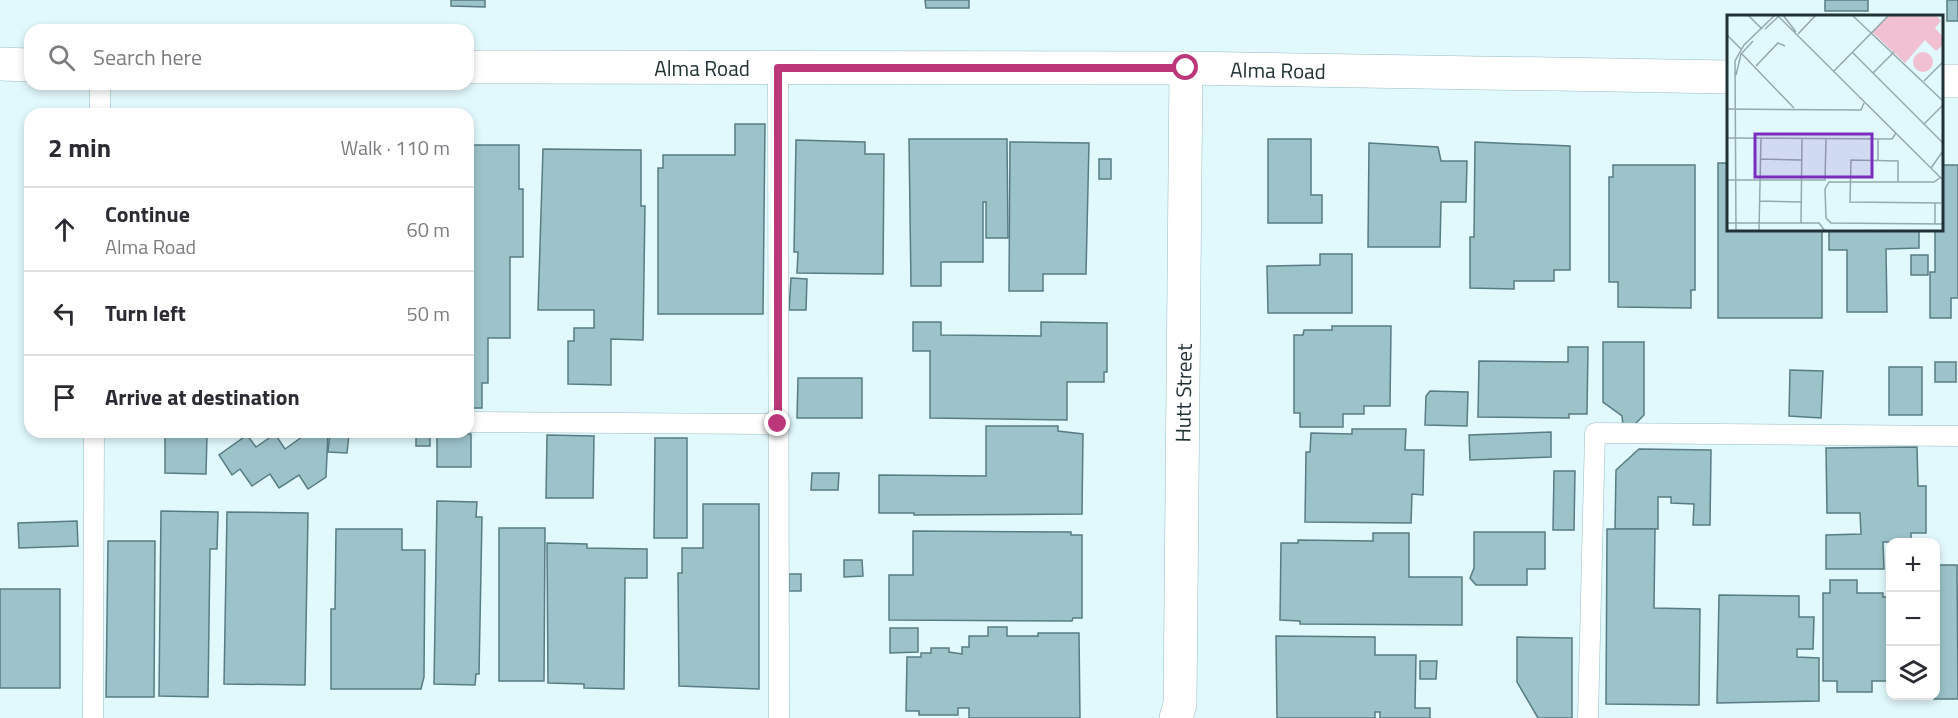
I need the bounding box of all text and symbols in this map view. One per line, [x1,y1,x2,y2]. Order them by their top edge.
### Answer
inset map [1727,15,1943,231]
search box [24,24,474,90]
text: Search here [93,40,202,74]
icon: search [45,41,78,74]
street label: Alma Road [654,52,750,84]
street label: Alma Road [1230,53,1326,87]
route start [1172,54,1198,80]
text: 2 min [48,128,111,167]
text: Walk · 110 m [341,132,450,163]
text: Continue [105,197,190,231]
icon: ahead [48,213,81,246]
text: 60 m [406,214,450,245]
text: Alma Road [105,231,196,262]
text: Turn left [105,296,186,330]
icon: left [48,297,81,330]
text: 50 m [406,298,450,329]
street label: Hutt Street [1166,343,1200,443]
text: Arrive at destination [105,380,300,414]
icon: arrive [48,381,81,414]
route end [764,410,790,436]
map controls [1886,538,1940,700]
button: + [1886,538,1940,592]
button: − [1886,592,1940,646]
button: layers [1886,646,1940,700]

